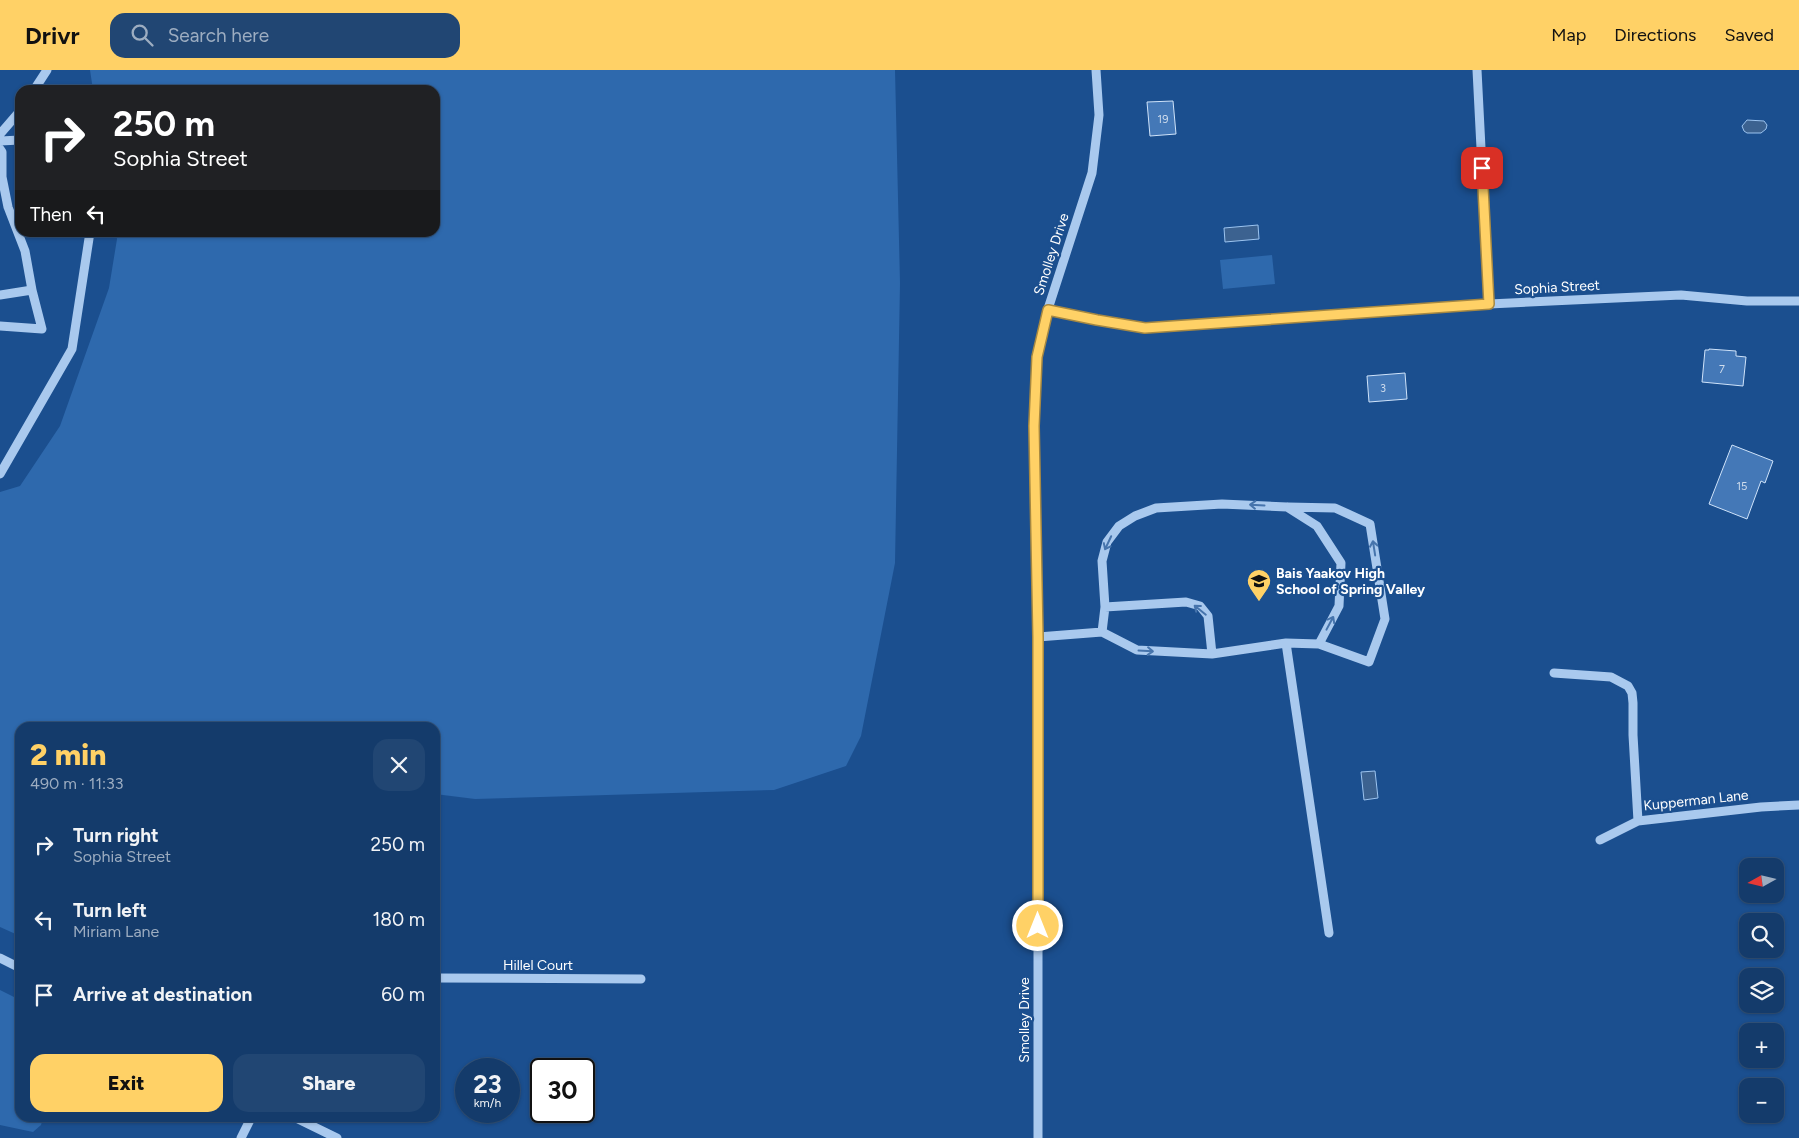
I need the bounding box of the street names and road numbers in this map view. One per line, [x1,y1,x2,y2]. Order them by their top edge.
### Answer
street label: Smolley Drive [1030,211,1073,297]
street label: Sophia Street [1514,277,1600,298]
street label: Kupperman Lane [1643,786,1750,814]
street label: Hillel Court [503,957,573,974]
street label: Smolley Drive [1016,977,1033,1063]

